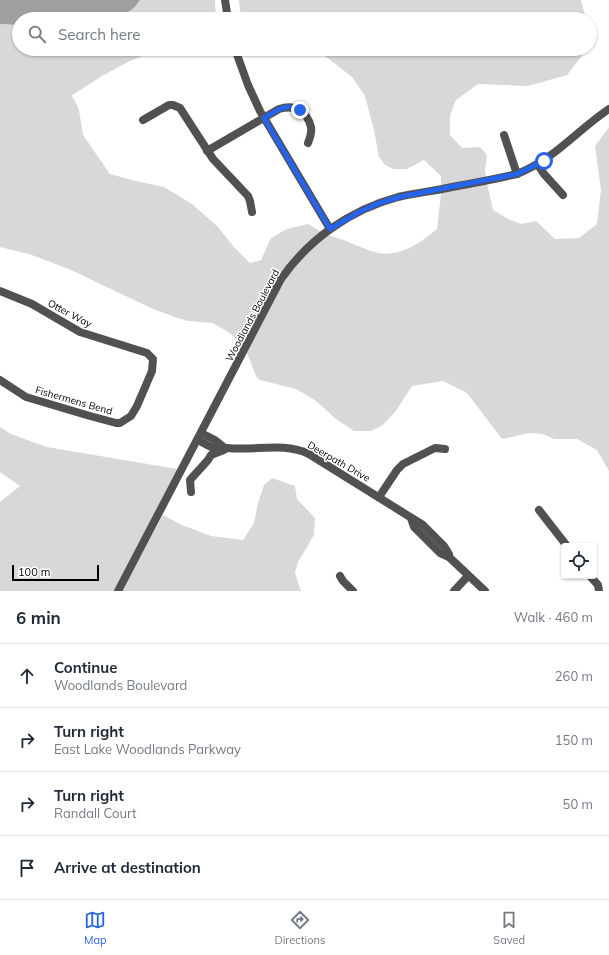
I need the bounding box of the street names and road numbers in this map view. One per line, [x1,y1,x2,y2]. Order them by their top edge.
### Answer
street label: Woodlands Boulevard [223,267,282,364]
street label: Otter Way [46,296,95,331]
street label: Fishermens Bend [34,383,114,418]
street label: Deerpath Drive [305,438,372,485]

